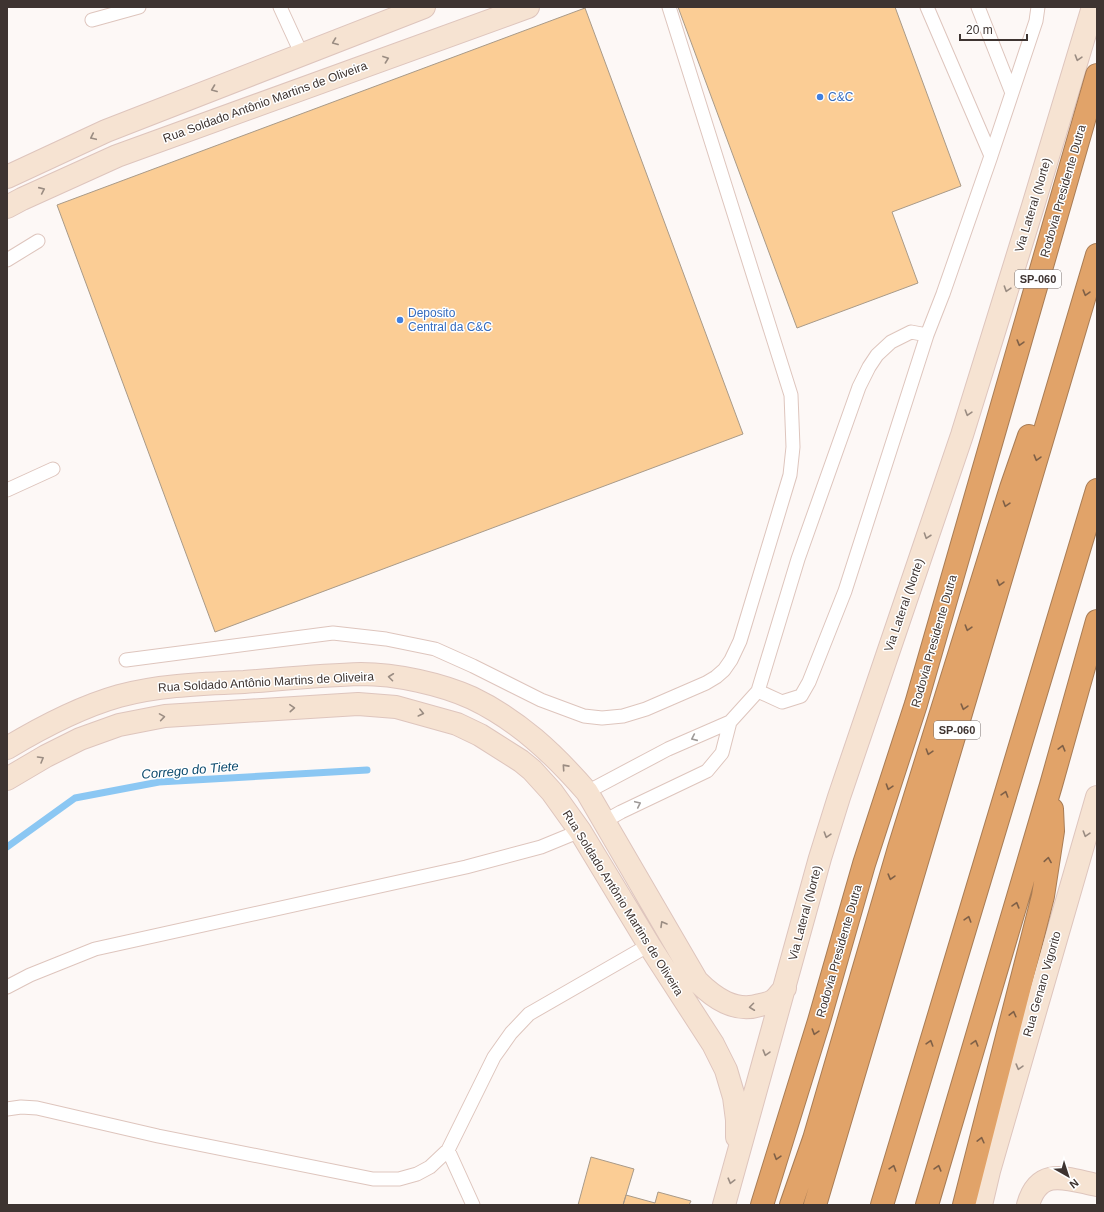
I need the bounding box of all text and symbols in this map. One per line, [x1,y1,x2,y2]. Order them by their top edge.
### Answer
scale bar [960,16,1027,42]
text: 20 m [966,23,993,37]
one-way arrow [332,37,339,45]
one-way arrow [1074,54,1083,61]
one-way arrow [382,55,389,63]
street label: Rua Soldado Antônio Martins de Oliveira [161,58,369,146]
one-way arrow [211,84,218,92]
place label: C&C [828,90,854,104]
marker: C&C [815,92,825,102]
street label: Rodovia Presidente Dutra [1037,123,1089,259]
one-way arrow [90,132,98,140]
street label: Via Lateral (Norte) [1012,156,1054,254]
one-way arrow [38,187,45,195]
road number: SP-060 [1015,270,1061,288]
one-way arrow [1003,286,1012,293]
one-way arrow [1082,289,1091,296]
place label: Deposito Central da C&C [408,306,492,334]
marker: Deposito Central da C&C [395,315,405,325]
one-way arrow [1016,340,1024,346]
one-way arrow [964,410,973,417]
one-way arrow [1033,454,1042,461]
one-way arrow [1002,500,1011,507]
one-way arrow [923,533,931,540]
street label: Via Lateral (Norte) [881,556,927,654]
street label: Rodovia Presidente Dutra [908,573,960,709]
one-way arrow [996,579,1005,586]
one-way arrow [964,625,972,632]
street label: Rua Soldado Antônio Martins de Oliveira [158,669,375,695]
one-way arrow [388,672,394,681]
one-way arrow [289,703,295,712]
one-way arrow [960,703,969,710]
one-way arrow [417,708,424,717]
one-way arrow [159,713,166,722]
road number: SP-060 [934,721,980,739]
one-way arrow [691,733,698,741]
one-way arrow [1057,745,1066,752]
one-way arrow [925,749,934,756]
one-way arrow [37,757,44,764]
water label: Corrego do Tiete [141,758,239,782]
one-way arrow [562,764,569,772]
one-way arrow [885,784,894,791]
one-way arrow [1000,791,1009,798]
one-way arrow [634,801,641,809]
street label: Rua Soldado Antônio Martins de Oliveira [560,808,686,999]
one-way arrow [824,831,832,838]
one-way arrow [1082,831,1091,838]
one-way arrow [1043,857,1052,863]
street label: Via Lateral (Norte) [786,864,824,962]
one-way arrow [887,873,896,880]
street label: Rodovia Presidente Dutra [813,883,865,1019]
one-way arrow [1011,902,1020,909]
one-way arrow [963,915,972,922]
one-way arrow [661,921,668,928]
street label: Rua Genaro Vigorito [1020,929,1064,1038]
one-way arrow [749,1002,755,1011]
one-way arrow [1008,1011,1016,1017]
one-way arrow [811,1029,820,1036]
one-way arrow [925,1040,934,1047]
one-way arrow [970,1040,979,1047]
one-way arrow [763,1049,771,1056]
one-way arrow [1015,1063,1024,1070]
one-way arrow [976,1137,984,1143]
one-way arrow [773,1153,782,1160]
north arrow [1048,1156,1088,1196]
one-way arrow [888,1164,897,1171]
one-way arrow [933,1164,942,1171]
one-way arrow [727,1177,735,1184]
text: N [1067,1177,1081,1191]

